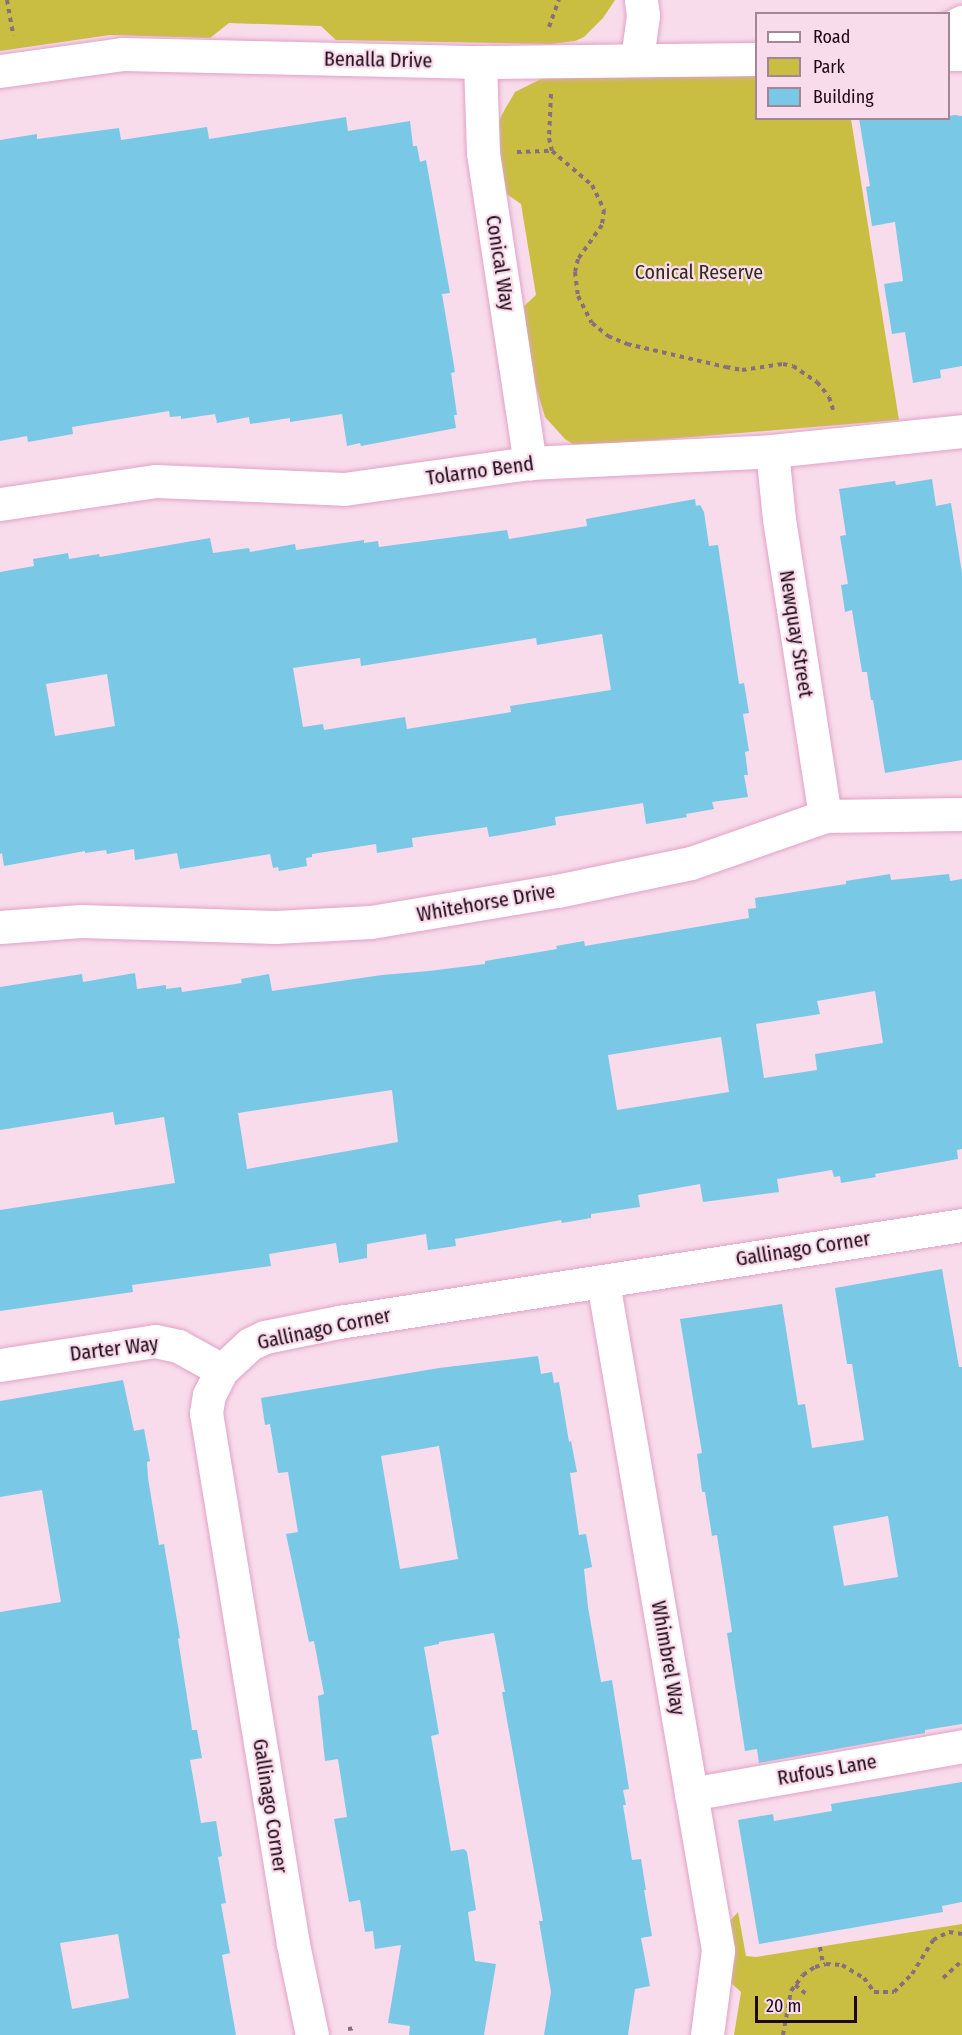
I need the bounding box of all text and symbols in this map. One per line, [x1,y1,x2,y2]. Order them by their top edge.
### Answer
legend [755,12,950,120]
text: Road [813,26,850,48]
street label: Benalla Drive [324,47,432,73]
text: Park [813,56,845,78]
text: Building [813,86,874,108]
street label: Conical Way [481,213,519,313]
park label: Conical Reserve [635,260,763,284]
street label: Tolarno Bend [425,452,535,490]
street label: Newquay Street [774,569,818,699]
street label: Whitehorse Drive [415,879,557,927]
street label: Gallinago Corner [734,1227,872,1271]
street label: Gallinago Corner [255,1303,393,1355]
street label: Darter Way [68,1332,160,1366]
street label: Whimbrel Way [646,1599,690,1717]
street label: Gallinago Corner [248,1737,292,1875]
street label: Rufous Lane [775,1749,879,1791]
scale bar [758,1984,860,2022]
text: 20 m [766,1995,801,2017]

